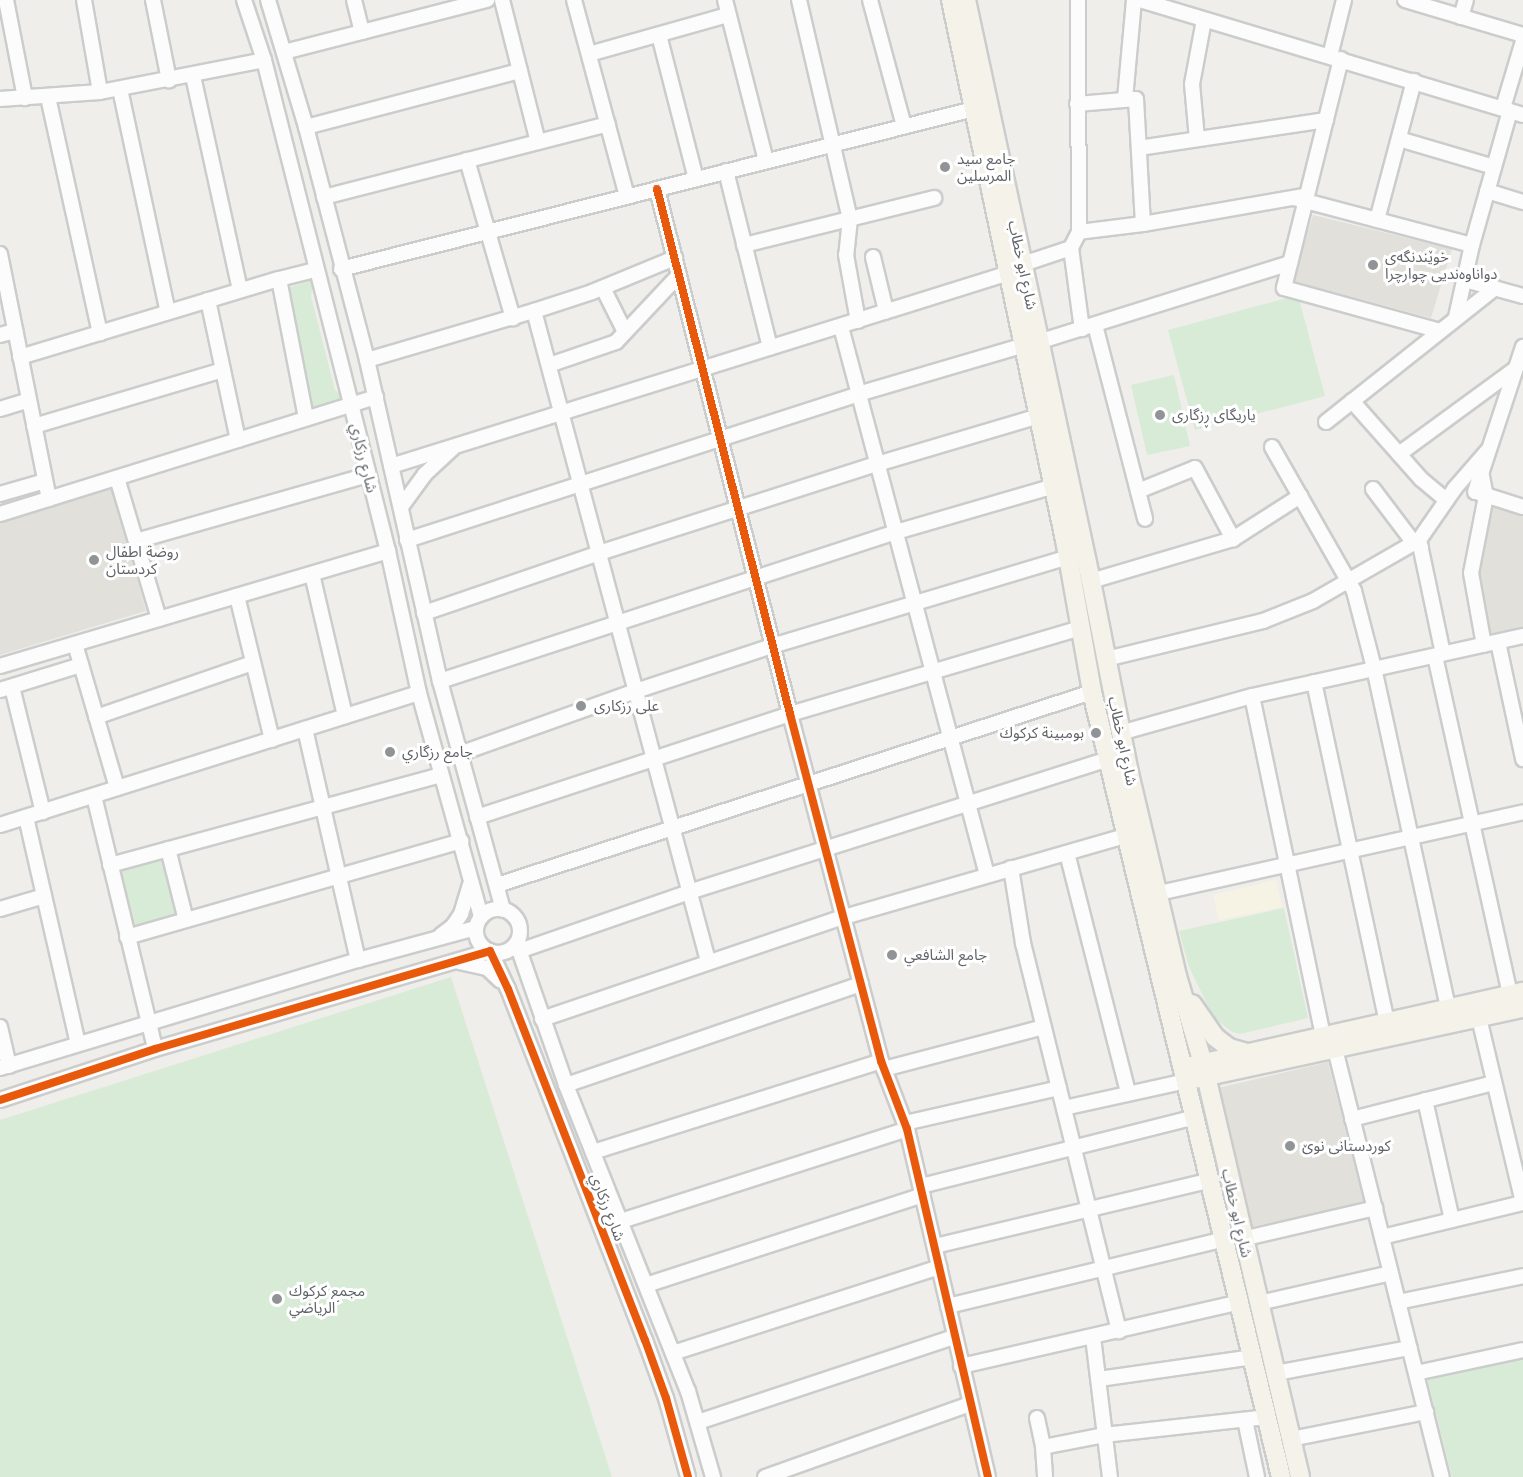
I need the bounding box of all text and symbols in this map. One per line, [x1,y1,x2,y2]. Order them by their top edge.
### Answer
place label: جامع سيد المرسلين [957,149,1015,184]
marker: جامع سيد المرسلين [938,160,952,174]
street label: شارع ابو خطاب [1005,219,1041,311]
place label: خوێندنگەی دواناوەندیی چوارچرا [1385,247,1498,282]
marker: خوێندنگەی دواناوەندیی چوارچرا [1366,258,1380,272]
place label: یاریگای ڕزگاری [1172,406,1256,424]
marker: یاریگای ڕزگاری [1153,408,1167,422]
street label: شارع رزكاري [347,421,381,495]
place label: روضة اطفال كردستان [106,542,179,577]
marker: روضة اطفال كردستان [87,553,101,567]
street label: شارع ابو خطاب [1105,695,1141,787]
marker: على رزكارى [572,697,590,715]
place label: على رزكارى [594,697,659,715]
place label: بومبينة كركوك [1000,724,1084,742]
marker: بومبينة كركوك [1089,726,1103,740]
place label: جامع رزگاري [402,743,473,761]
marker: جامع رزگاري [383,745,397,759]
place label: جامع الشافعي [904,946,987,964]
marker: جامع الشافعي [885,948,899,962]
place label: کوردستانی نوێ [1302,1137,1391,1155]
marker: کوردستانی نوێ [1283,1139,1297,1153]
street label: شارع ابو خطاب [1218,1167,1256,1259]
street label: شارع رزكاري [587,1171,629,1243]
place label: مجمع كركوك الرياضي [289,1281,365,1316]
marker: مجمع كركوك الرياضي [270,1292,284,1306]

